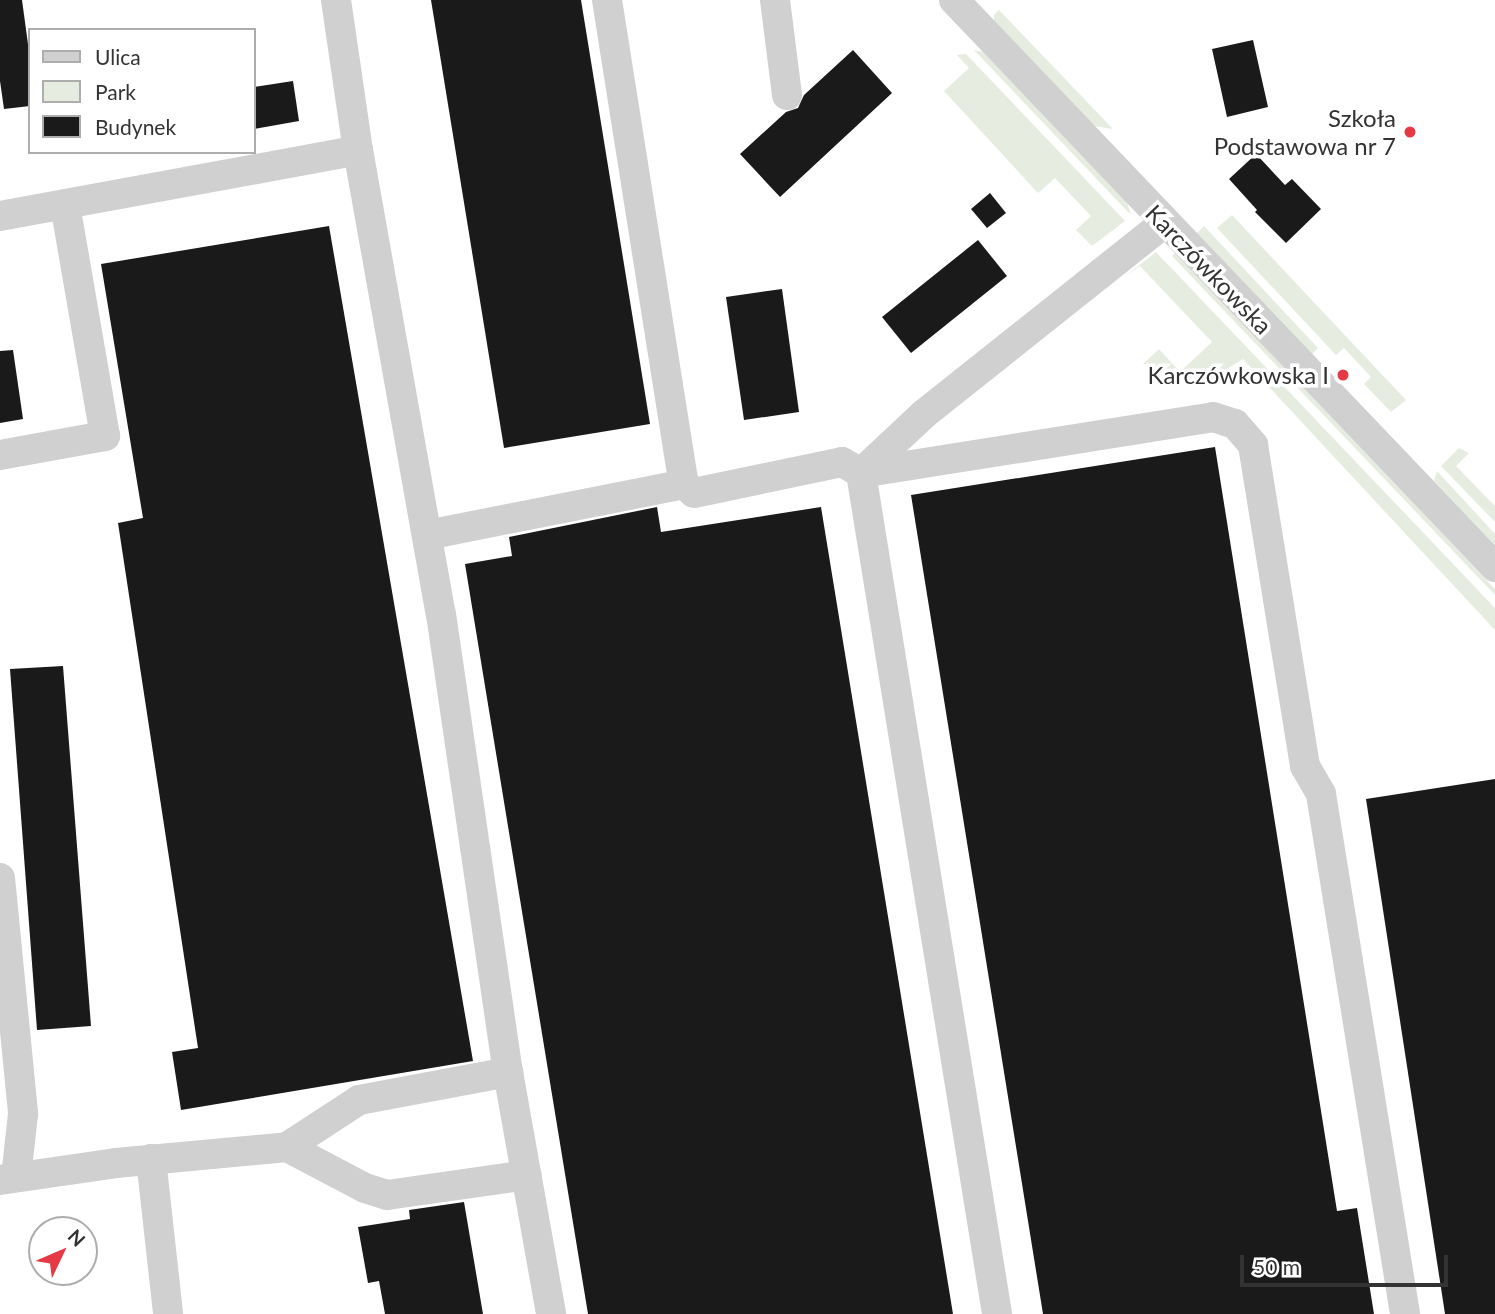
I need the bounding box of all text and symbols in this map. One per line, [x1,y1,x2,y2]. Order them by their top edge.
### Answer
legend [28,28,256,154]
text: Ulica [95,44,141,69]
text: Park [95,79,136,104]
place label: Szkoła Podstawowa nr 7 [1213,104,1396,160]
text: Budynek [95,114,176,139]
marker: Szkoła Podstawowa nr 7 [1402,124,1418,140]
street label: Karczówkowska [1140,198,1278,340]
place label: Karczówkowska I [1148,361,1329,389]
marker: Karczówkowska I [1335,367,1351,383]
north arrow [28,1216,98,1286]
text: N [64,1224,90,1251]
scale bar [1243,1240,1451,1284]
text: 50 m [1253,1254,1300,1279]

